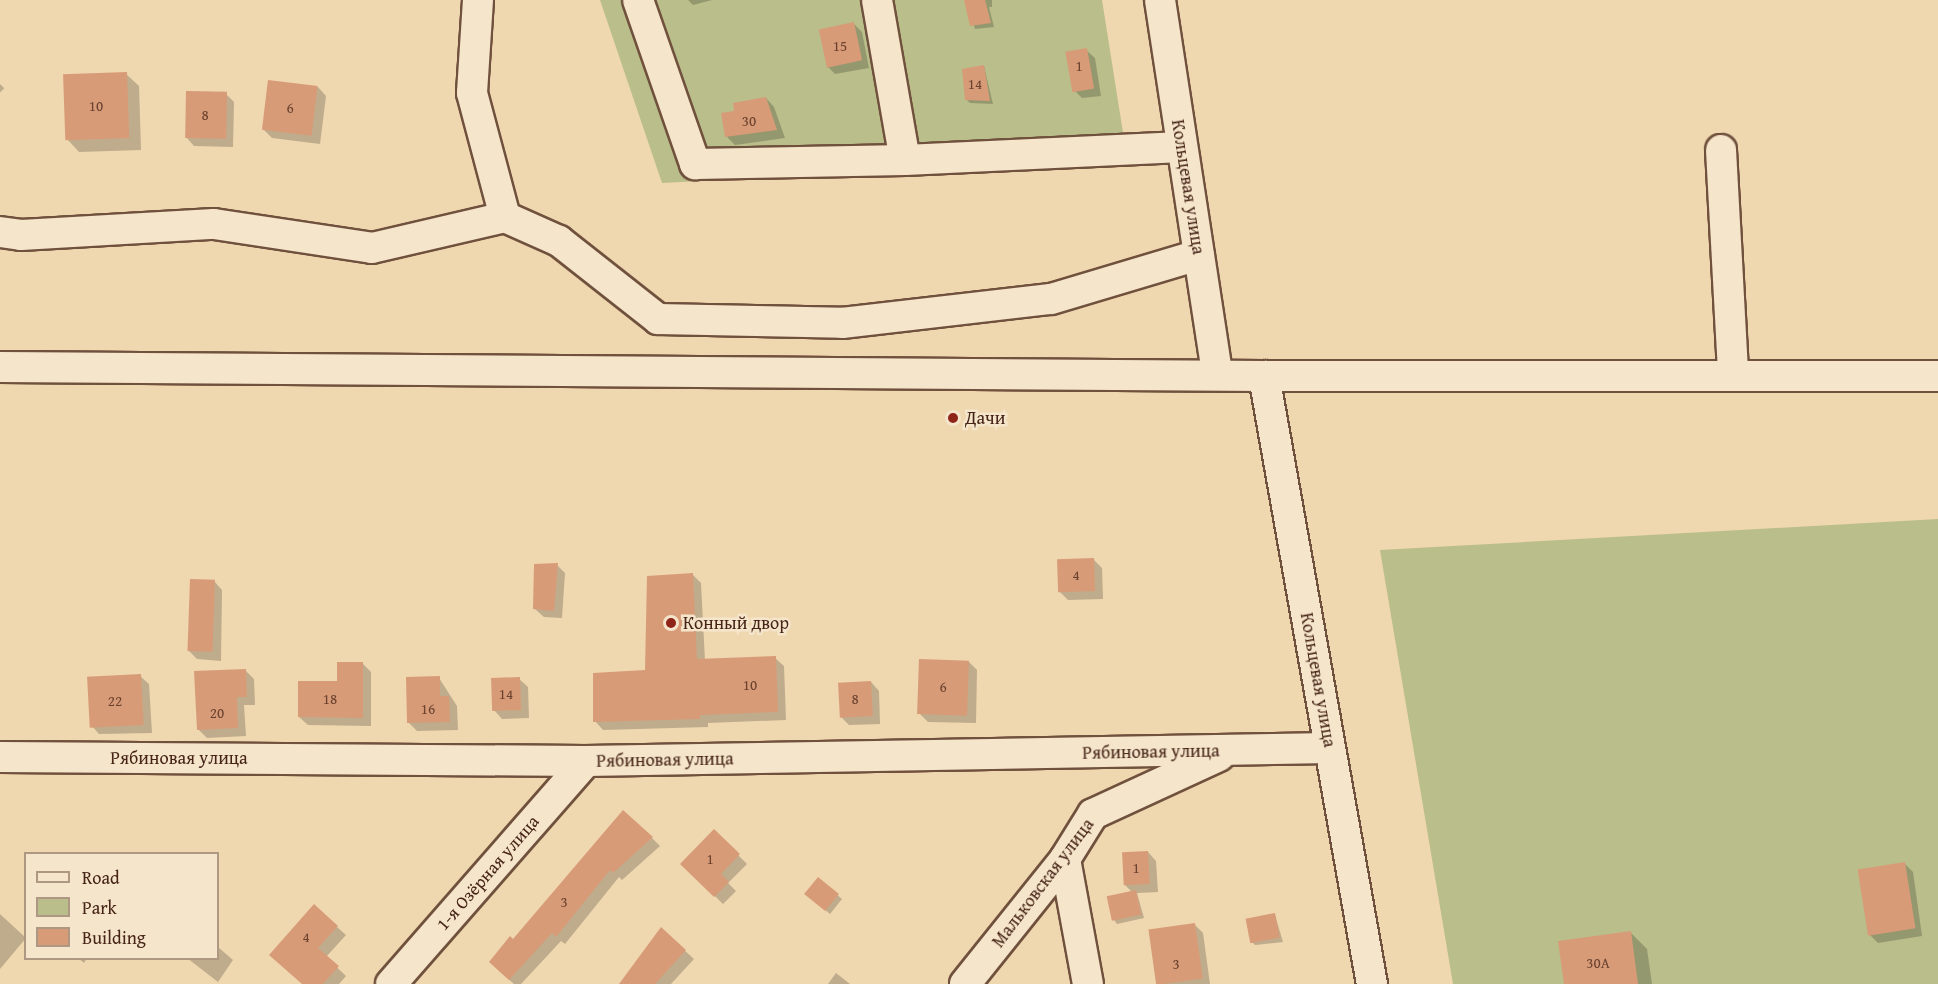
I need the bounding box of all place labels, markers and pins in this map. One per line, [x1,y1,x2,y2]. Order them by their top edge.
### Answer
place label: Дачи [965,407,1005,429]
marker: Дачи [946,411,960,425]
place label: Конный двор [683,612,789,634]
marker: Конный двор [664,616,678,630]

